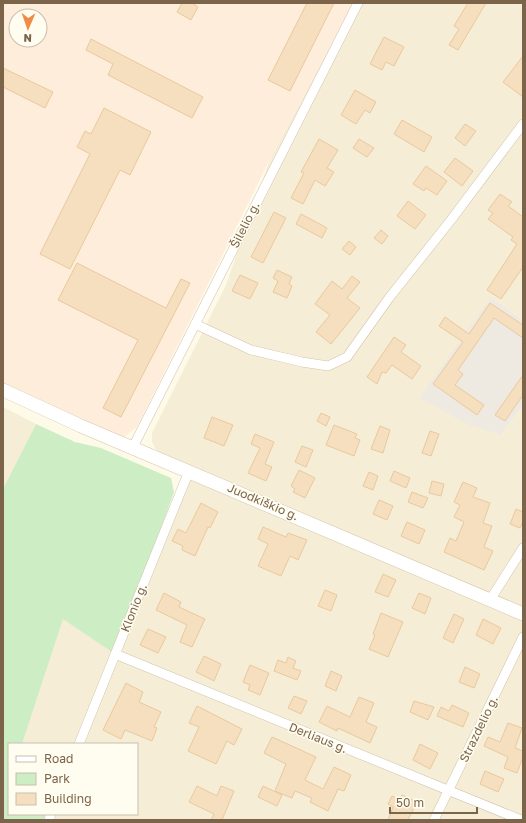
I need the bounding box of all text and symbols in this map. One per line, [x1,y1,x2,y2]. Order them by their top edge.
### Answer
north arrow [8,8,48,48]
text: N [23,32,32,45]
street label: Šilelio g. [227,199,263,250]
street label: Juodkiškio g. [225,480,301,523]
street label: Klonio g. [117,581,150,634]
street label: Strazdelio g. [456,693,501,765]
street label: Derliaus g. [287,719,350,756]
legend [8,743,138,815]
text: Road [44,751,73,766]
text: Park [44,771,70,786]
scale bar [390,789,477,815]
text: Building [44,791,92,806]
text: 50 m [396,795,424,810]

